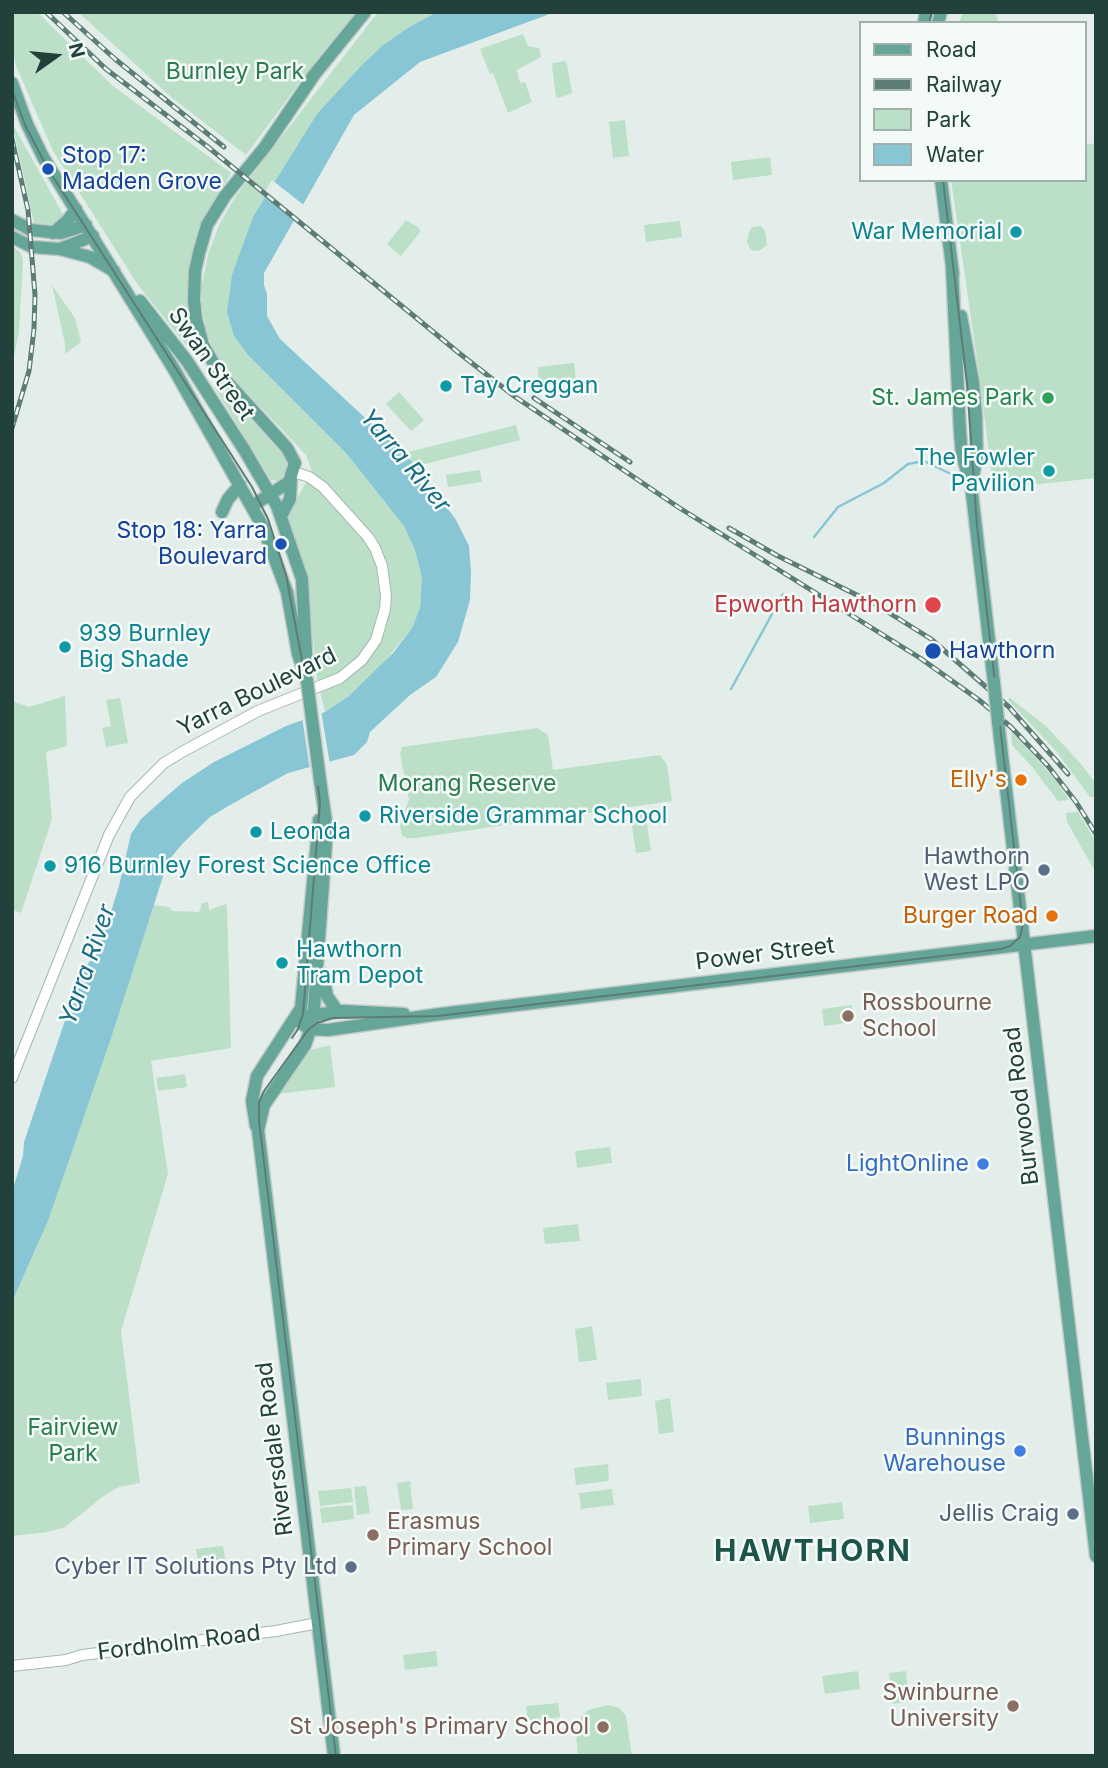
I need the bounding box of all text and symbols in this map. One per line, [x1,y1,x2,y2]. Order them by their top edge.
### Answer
north arrow [21,21,91,91]
legend [860,21,1087,182]
text: Road [926,37,977,62]
text: N [64,40,90,60]
park label: Burnley Park [166,58,304,86]
text: Railway [926,72,1002,97]
text: Park [926,107,971,132]
place label: Stop 17: Madden Grove [62,142,222,196]
text: Water [926,142,984,167]
marker: Stop 17: Madden Grove [40,161,56,177]
place label: War Memorial [851,218,1002,246]
marker: War Memorial [1008,224,1024,240]
street label: Swan Street [162,302,260,426]
place label: Tay Creggan [460,372,598,400]
marker: Tay Creggan [438,378,454,394]
place label: St. James Park [871,384,1034,412]
marker: St. James Park [1040,390,1056,406]
water label: Yarra River [354,404,456,518]
place label: The Fowler Pavilion [914,444,1035,498]
marker: The Fowler Pavilion [1041,463,1057,479]
place label: Stop 18: Yarra Boulevard [116,517,267,571]
marker: Stop 18: Yarra Boulevard [273,536,289,552]
place label: Epworth Hawthorn [714,591,917,619]
marker: Epworth Hawthorn [923,595,943,615]
place label: 939 Burnley Big Shade [79,620,211,674]
place label: Hawthorn [949,637,1055,665]
marker: 939 Burnley Big Shade [57,639,73,655]
marker: Hawthorn [923,641,943,661]
street label: Yarra Boulevard [173,642,341,742]
place label: Elly's [950,766,1007,794]
park label: Morang Reserve [378,770,556,798]
marker: Elly's [1013,772,1029,788]
place label: Riverside Grammar School [379,802,667,830]
marker: Riverside Grammar School [357,808,373,824]
place label: Leonda [270,818,351,846]
marker: Leonda [248,824,264,840]
place label: Hawthorn West LPO [924,843,1030,897]
place label: 916 Burnley Forest Science Office [64,852,431,880]
marker: 916 Burnley Forest Science Office [42,858,58,874]
marker: Hawthorn West LPO [1036,862,1052,878]
water label: Yarra River [54,901,122,1029]
place label: Burger Road [903,902,1038,930]
marker: Burger Road [1044,908,1060,924]
street label: Power Street [694,932,836,976]
place label: Hawthorn Tram Depot [296,936,423,990]
marker: Hawthorn Tram Depot [274,955,290,971]
place label: Rossbourne School [862,989,992,1043]
marker: Rossbourne School [840,1008,856,1024]
street label: Burwood Road [999,1025,1045,1187]
place label: LightOnline [846,1150,969,1178]
marker: LightOnline [975,1156,991,1172]
street label: Riversdale Road [251,1360,299,1538]
park label: Fairview Park [28,1414,118,1468]
place label: Bunnings Warehouse [883,1424,1006,1478]
marker: Bunnings Warehouse [1012,1443,1028,1459]
place label: Jellis Craig [939,1500,1059,1528]
marker: Jellis Craig [1065,1506,1081,1522]
place label: Erasmus Primary School [387,1508,552,1562]
marker: Erasmus Primary School [365,1527,381,1543]
district label: HAWTHORN [715,1534,911,1570]
place label: Cyber IT Solutions Pty Ltd [54,1553,337,1581]
marker: Cyber IT Solutions Pty Ltd [343,1559,359,1575]
street label: Fordholm Road [96,1619,262,1667]
place label: Swinburne University [883,1679,999,1733]
marker: Swinburne University [1005,1698,1021,1714]
place label: St Joseph's Primary School [289,1713,589,1741]
marker: St Joseph's Primary School [595,1719,611,1735]

